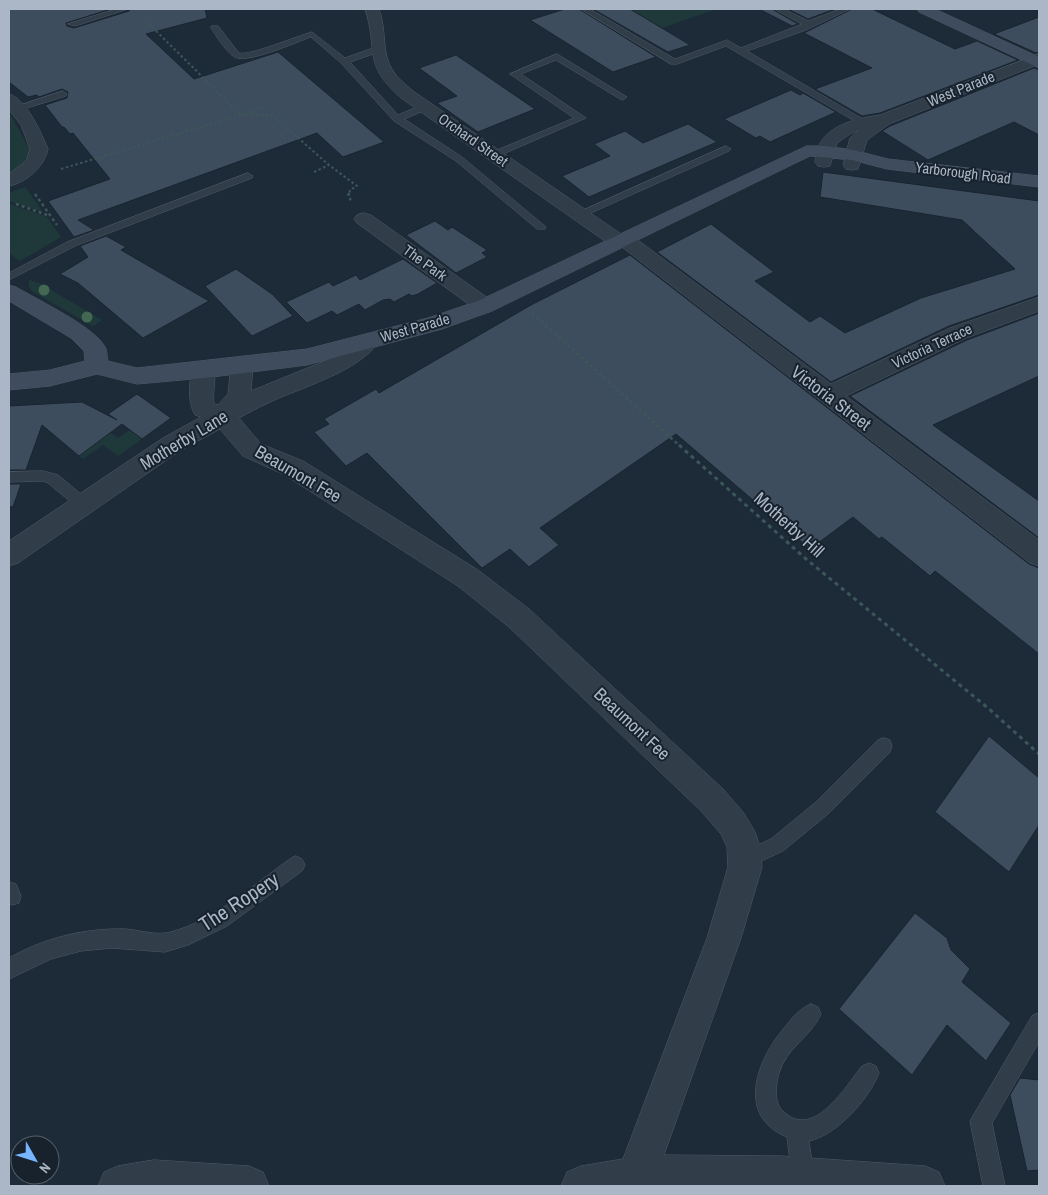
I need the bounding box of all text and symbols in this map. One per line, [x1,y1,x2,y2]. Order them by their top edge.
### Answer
street label: West Parade [924,65,998,112]
street label: Orchard Street [434,108,513,172]
street label: Yarborough Road [914,156,1012,189]
street label: The Park [399,239,452,286]
street label: West Parade [378,308,452,347]
street label: Victoria Terrace [888,318,976,373]
street label: Victoria Street [786,359,876,436]
street label: Motherby Lane [135,403,232,476]
street label: Beaumont Fee [250,439,346,508]
street label: Motherby Hill [749,486,830,563]
street label: Beaumont Fee [589,682,676,766]
street label: The Ropery [193,865,285,938]
north arrow [10,1135,60,1185]
text: N [35,1159,55,1177]

